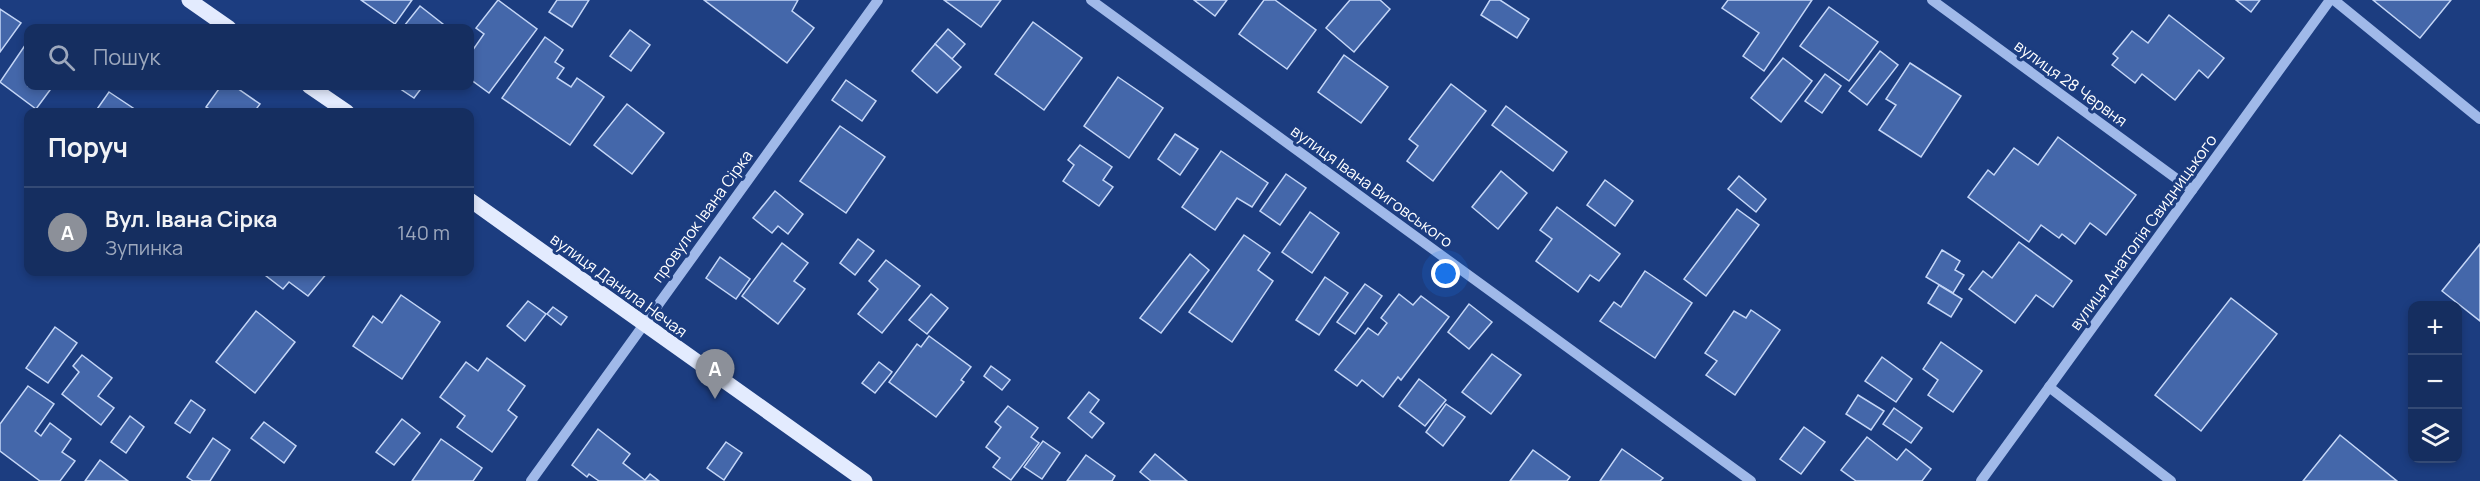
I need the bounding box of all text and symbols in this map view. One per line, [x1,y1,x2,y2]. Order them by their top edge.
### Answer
search box [24,24,474,90]
street label: вулиця 28 Червня [2010,35,2132,131]
icon: search [45,41,78,74]
text: Пошук [93,42,160,72]
street label: вулиця Івана Виговського [1287,120,1457,252]
text: Поруч [48,129,128,165]
street label: вулиця Анатолія Свидницького [2064,129,2222,335]
street label: провулок Івана Сірка [646,145,758,287]
text: Вул. Івана Сірка [105,204,278,234]
text: A [61,219,74,246]
text: 140 m [397,219,450,246]
street label: вулиця Данила Нечая [546,228,692,342]
text: Зупинка [105,234,183,261]
your location [1431,259,1460,288]
map controls [2408,301,2462,463]
button: + [2408,301,2462,355]
pin: A [696,350,734,399]
button: − [2408,355,2462,409]
button: layers [2408,409,2462,463]

